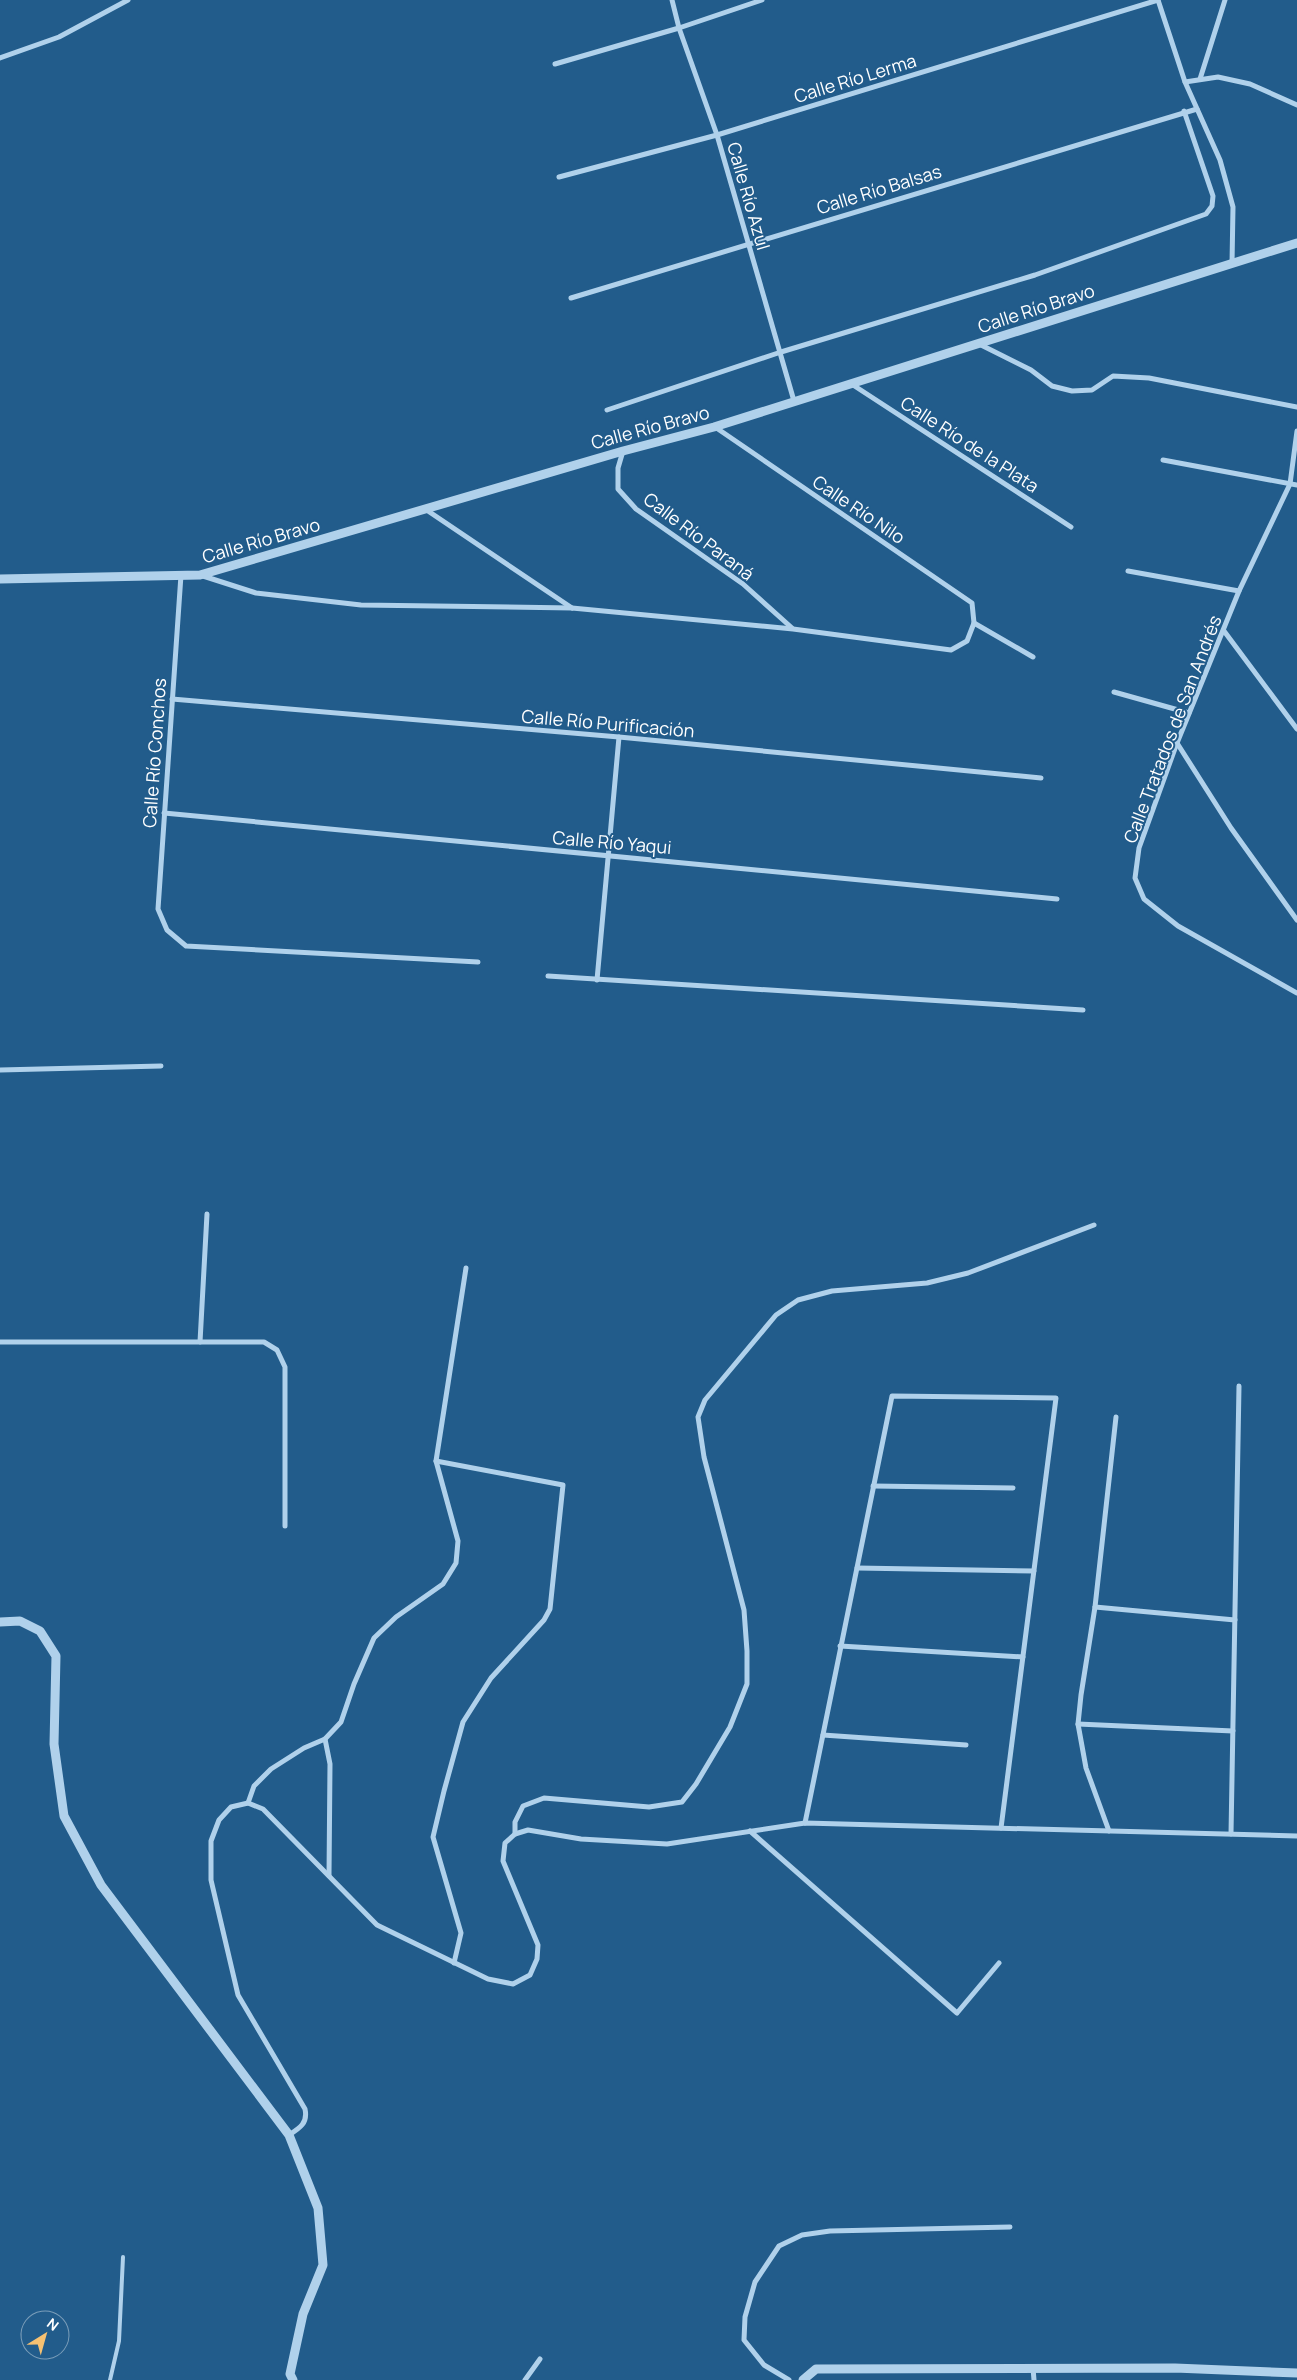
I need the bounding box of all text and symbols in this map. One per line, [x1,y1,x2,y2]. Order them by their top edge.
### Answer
street label: Calle Río Lerma [791,48,919,108]
street label: Calle Río Azul [722,139,776,253]
street label: Calle Río Balsas [814,159,944,219]
street label: Calle Río Bravo [975,278,1097,338]
street label: Calle Río de la Plata [896,390,1044,498]
street label: Calle Río Bravo [588,400,712,454]
street label: Calle Río Nilo [808,469,910,549]
street label: Calle Río Paraná [639,487,759,585]
street label: Calle Río Bravo [199,512,323,568]
street label: Calle Tratados de San Andrés [1117,612,1227,846]
street label: Calle Río Conchos [137,677,171,829]
street label: Calle Río Purificación [521,703,695,743]
street label: Calle Río Yaqui [552,825,672,859]
north arrow [20,2310,70,2360]
text: N [43,2314,63,2335]

